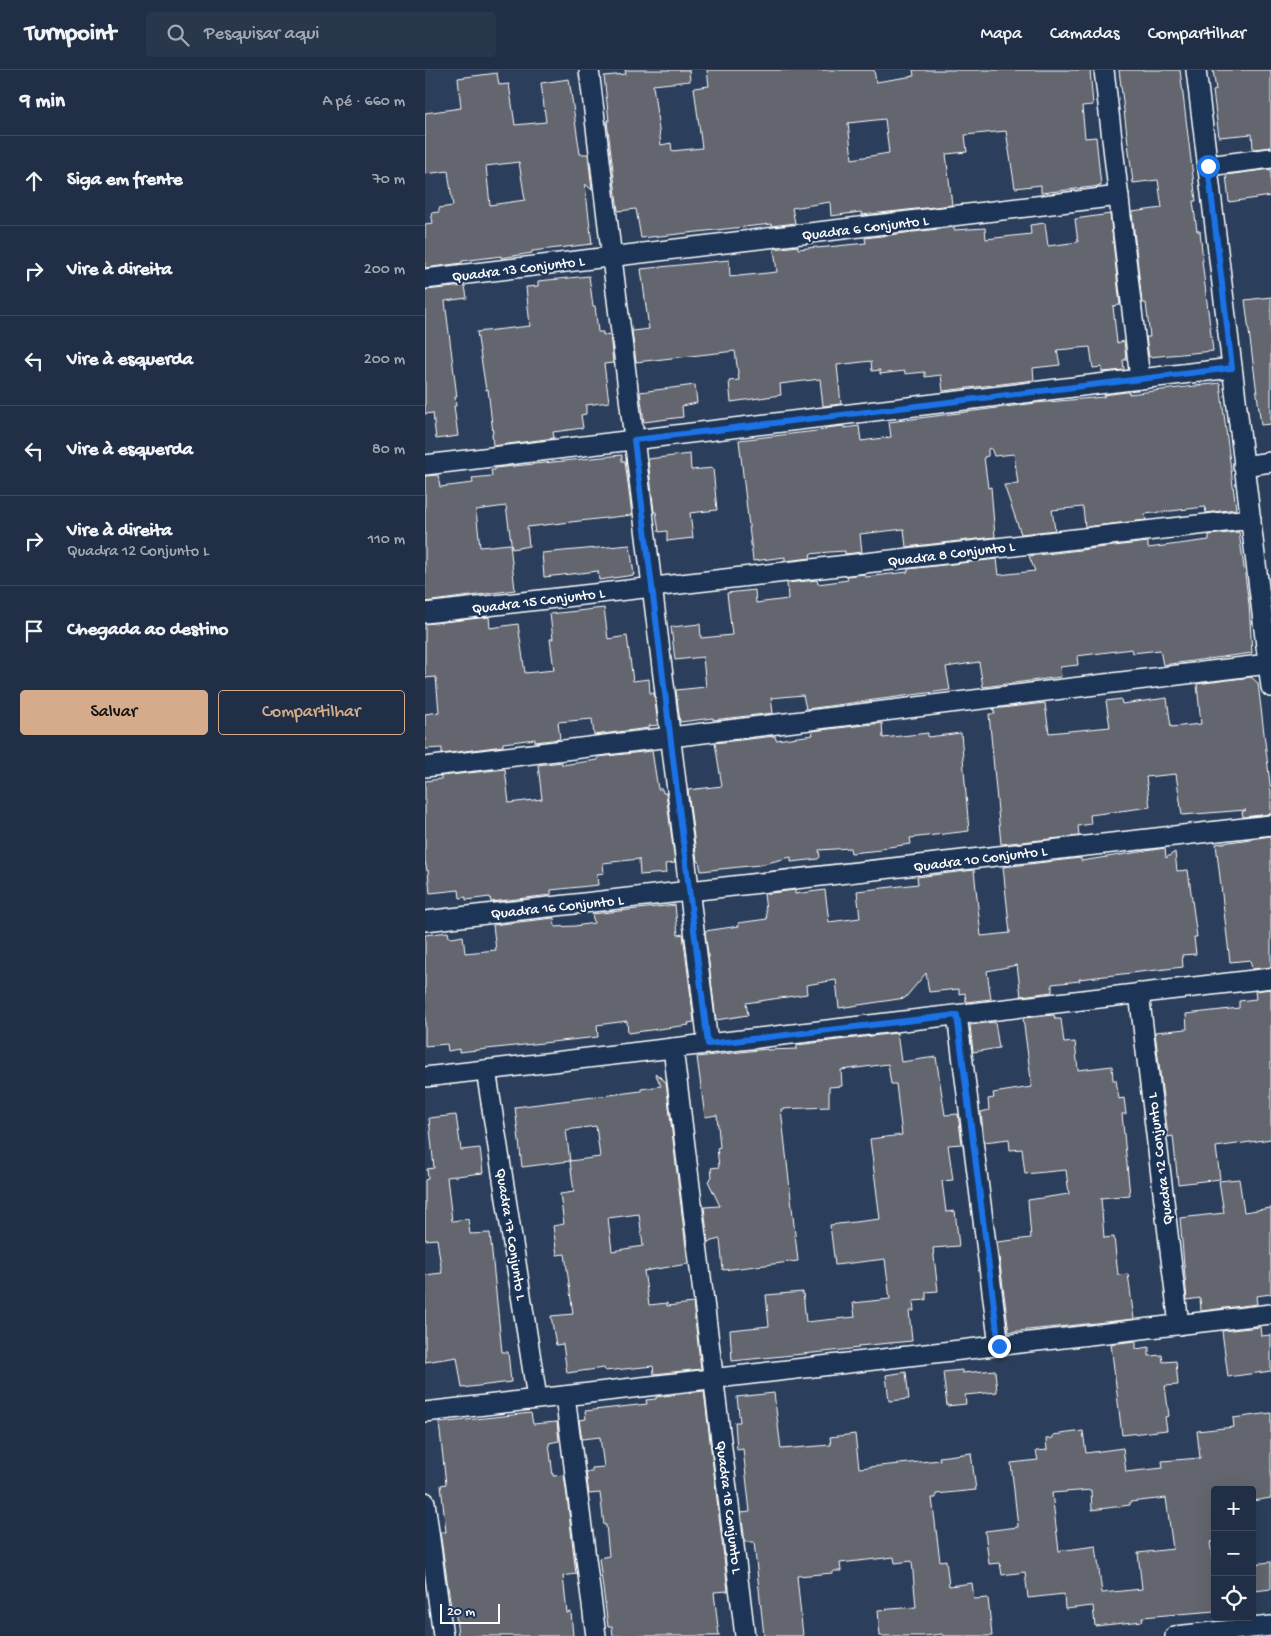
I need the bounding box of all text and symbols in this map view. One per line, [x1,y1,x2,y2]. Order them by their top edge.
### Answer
search box [146,12,496,57]
text: Turnpoint [25,20,116,49]
icon: search [164,21,192,49]
text: Pesquisar aqui [204,23,319,46]
text: Mapa [981,24,1022,45]
text: Camadas [1050,24,1120,45]
text: Compartilhar [1148,24,1246,45]
text: 9 min [20,90,65,115]
text: A pé · 660 m [323,93,405,112]
route start [1197,155,1220,178]
icon: ahead [20,167,48,195]
text: Siga em frente [67,169,183,192]
text: 70 m [372,171,405,190]
street label: Quadra 6 Conjunto L [801,212,930,246]
street label: Quadra 13 Conjunto L [451,253,586,287]
icon: right [20,257,48,285]
text: Vire à direita [67,259,172,282]
text: 200 m [364,261,405,280]
icon: left [20,347,48,375]
text: Vire à esquerda [67,349,193,372]
text: 200 m [364,351,405,370]
icon: left [20,437,48,465]
text: Vire à esquerda [67,439,193,462]
text: 80 m [372,441,405,460]
text: Vire à direita [67,520,172,543]
icon: right [20,527,48,555]
text: 110 m [368,531,405,550]
street label: Quadra 8 Conjunto L [887,538,1016,572]
text: Quadra 12 Conjunto L [67,543,209,562]
street label: Quadra 15 Conjunto L [471,585,606,619]
icon: arrive [20,617,48,645]
text: Chegada ao destino [67,619,228,642]
button: Salvar [20,690,208,735]
button: Compartilhar [218,690,405,735]
street label: Quadra 10 Conjunto L [913,843,1048,877]
street label: Quadra 16 Conjunto L [490,892,625,924]
street label: Quadra 12 Conjunto L [1144,1091,1178,1226]
street label: Quadra 17 Conjunto L [491,1167,529,1302]
route end [988,1335,1011,1358]
street label: Quadra 18 Conjunto L [711,1440,745,1575]
map controls [1211,1486,1256,1621]
button: + [1211,1486,1256,1531]
button: − [1211,1531,1256,1576]
button: locate [1211,1576,1256,1621]
scale bar [440,1601,500,1624]
text: 20 m [447,1604,475,1621]

